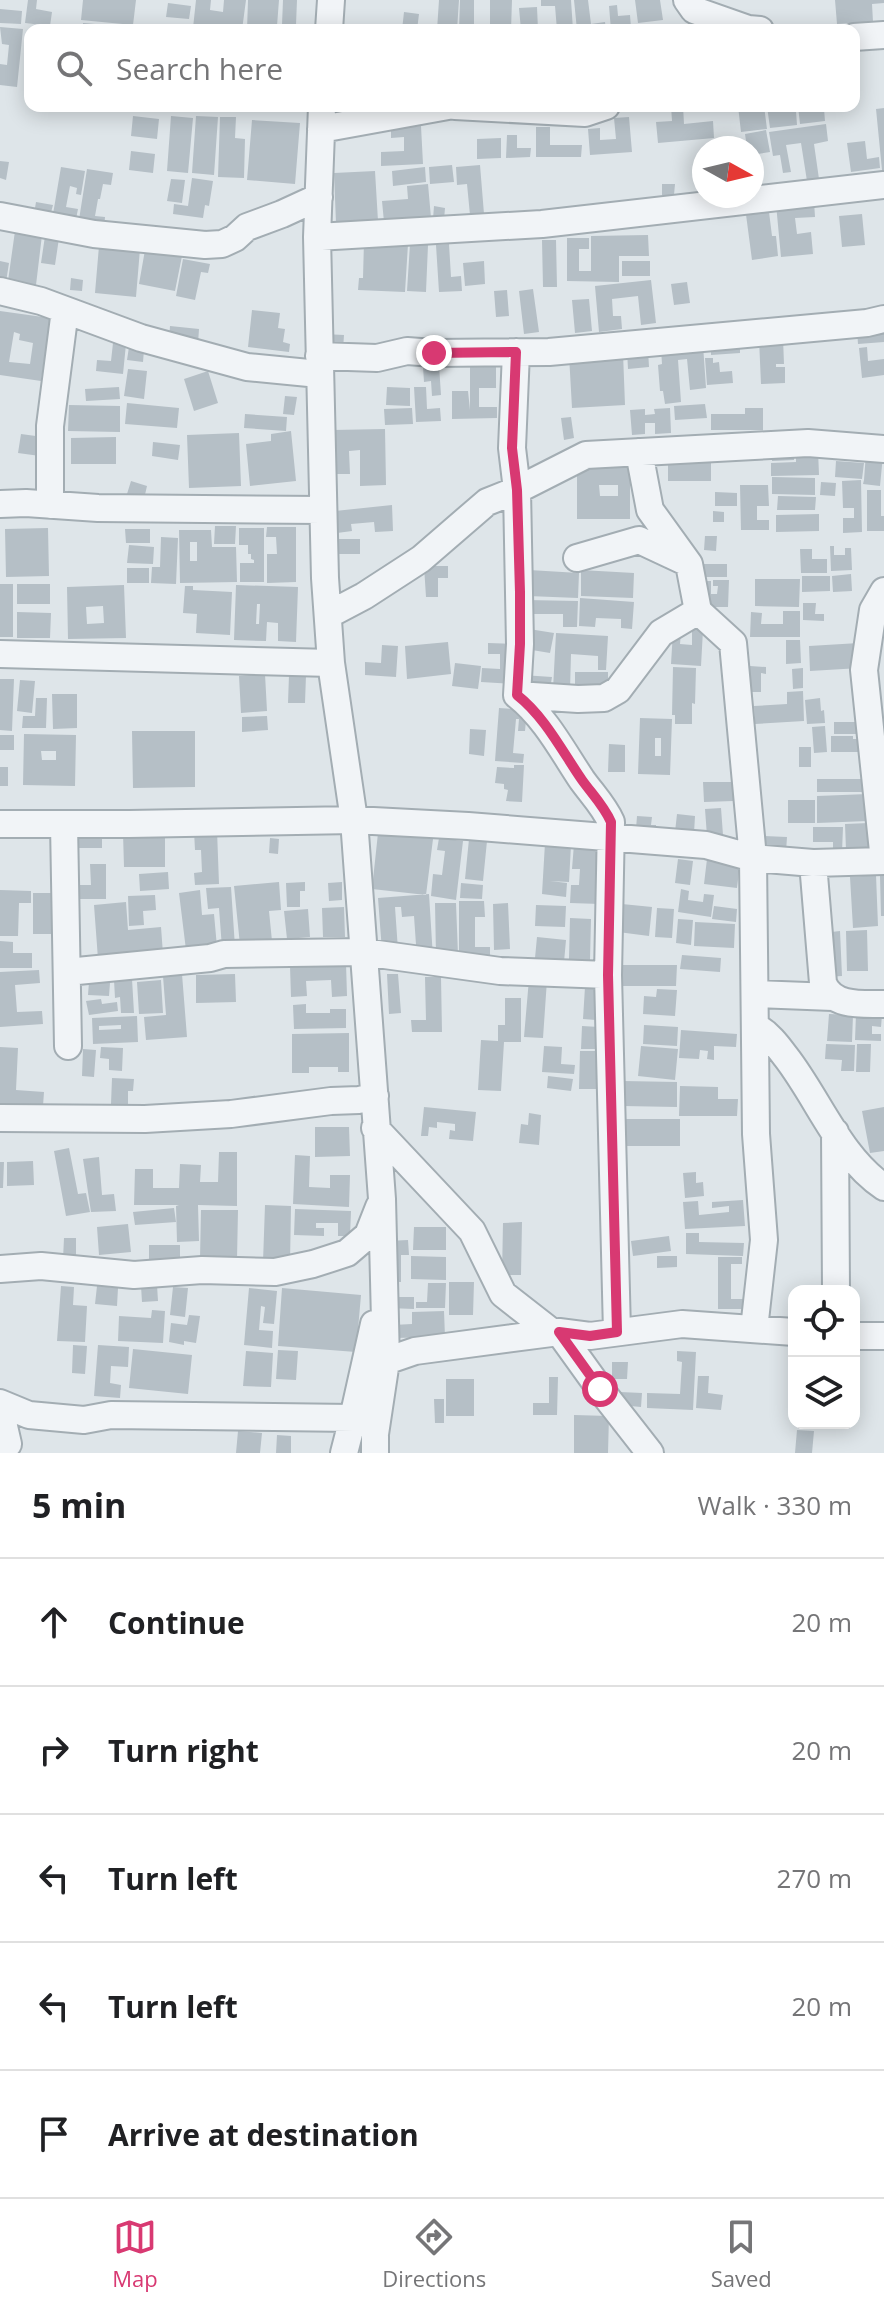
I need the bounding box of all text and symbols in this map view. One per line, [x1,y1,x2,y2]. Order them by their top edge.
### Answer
search box [24,24,860,112]
icon: search [52,46,96,90]
text: Search here [116,48,283,89]
north arrow [692,136,764,208]
route end [416,335,452,371]
map controls [788,1285,860,1429]
button: locate [788,1285,860,1357]
button: layers [788,1357,860,1429]
route start [582,1371,618,1407]
text: 5 min [32,1482,126,1528]
text: Walk · 330 m [698,1487,852,1523]
icon: ahead [32,1600,76,1644]
text: Continue [108,1602,245,1643]
text: 20 m [791,1604,852,1640]
icon: right [32,1728,76,1772]
text: Turn right [108,1730,259,1771]
text: 20 m [791,1732,852,1768]
icon: left [32,1856,76,1900]
text: Turn left [108,1858,238,1899]
text: 270 m [777,1860,852,1896]
icon: left [32,1984,76,2028]
text: Turn left [108,1986,238,2027]
text: 20 m [791,1988,852,2024]
icon: arrive [32,2112,76,2156]
text: Arrive at destination [108,2114,419,2155]
tab: Map [112,2215,158,2293]
tab: Directions [382,2215,486,2293]
tab: Saved [711,2215,772,2293]

